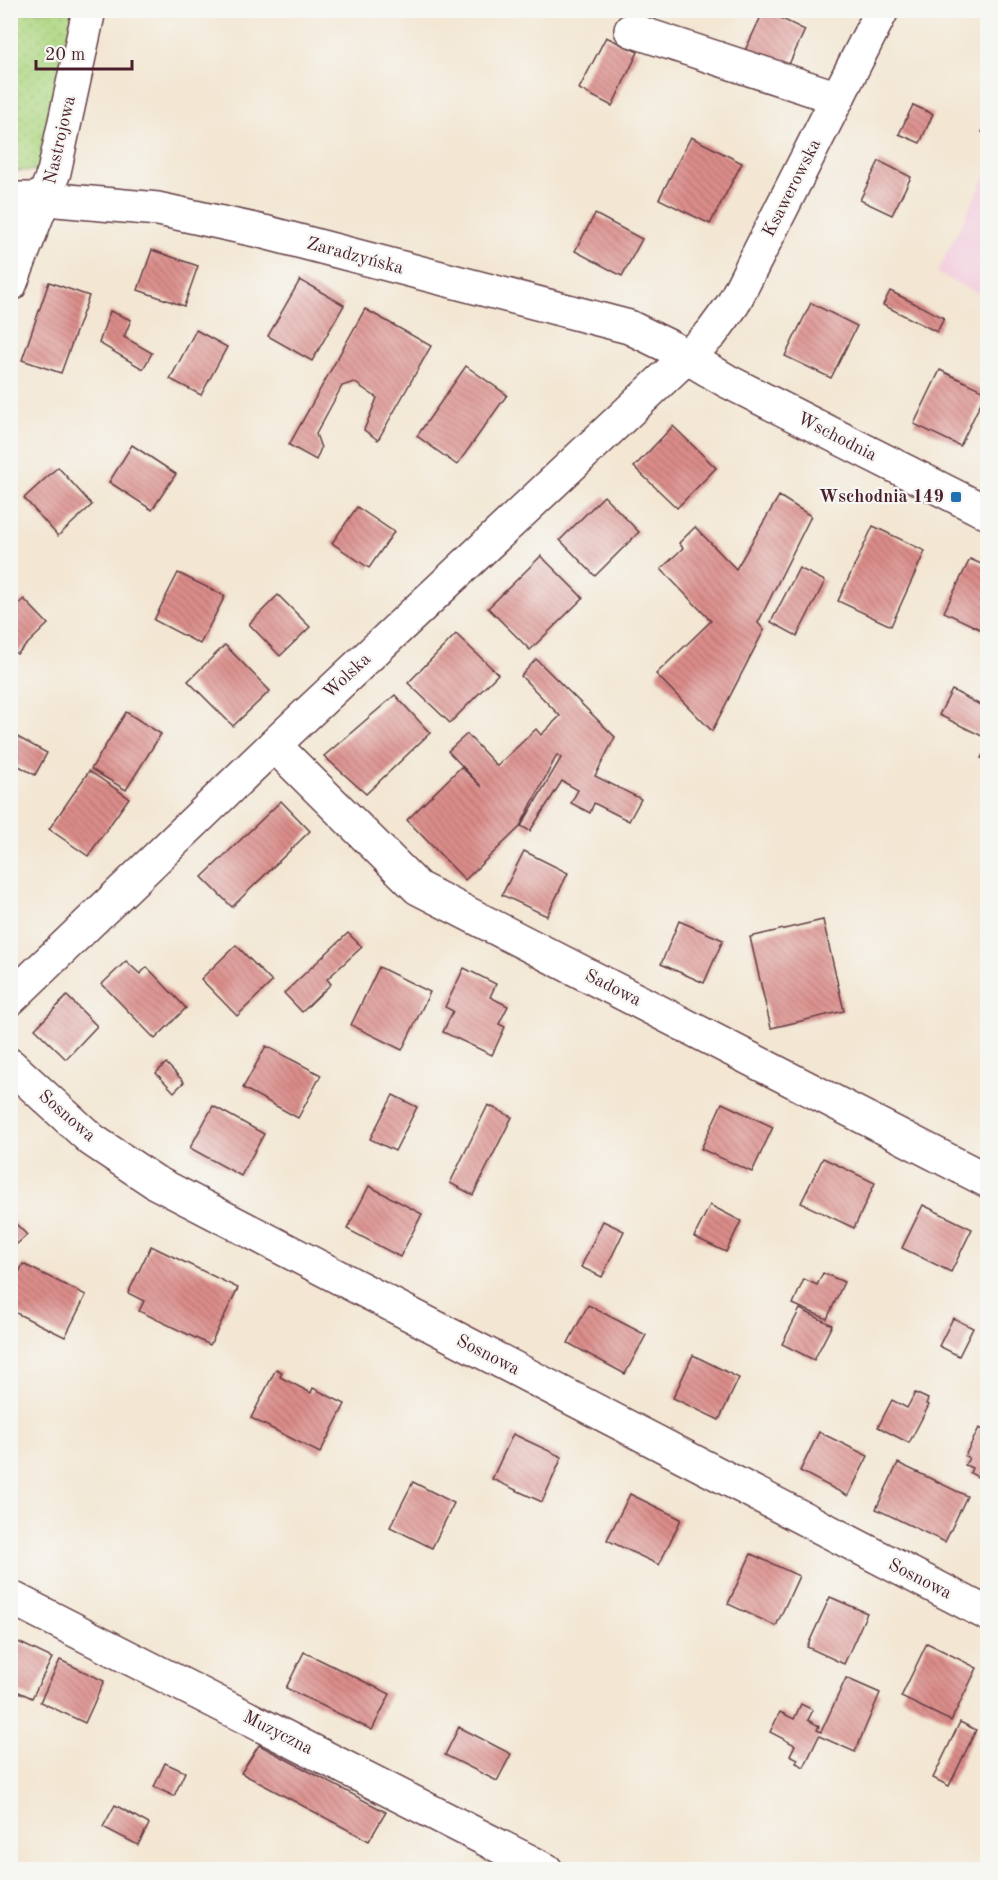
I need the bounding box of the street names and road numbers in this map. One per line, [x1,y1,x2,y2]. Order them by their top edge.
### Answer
street label: Nastrojowa [41,94,79,186]
street label: Ksawerowska [760,136,824,240]
street label: Zaradzyńska [305,234,406,278]
street label: Wschodnia [794,409,880,465]
street label: Wolska [320,650,374,702]
street label: Sadowa [582,966,644,1010]
street label: Sosnowa [35,1087,99,1145]
street label: Sosnowa [453,1331,523,1379]
street label: Sosnowa [885,1555,955,1603]
street label: Muzyczna [240,1708,316,1758]

